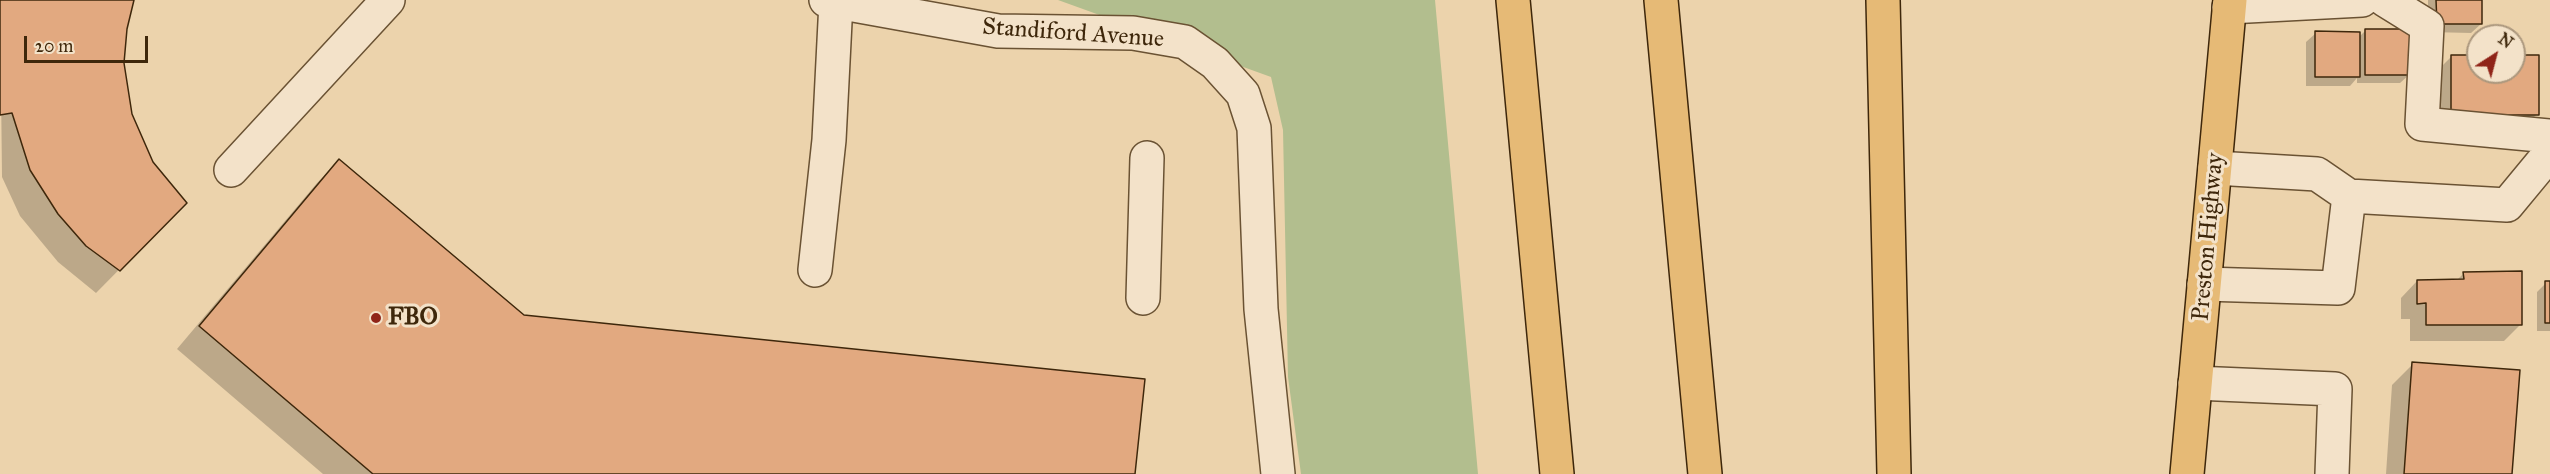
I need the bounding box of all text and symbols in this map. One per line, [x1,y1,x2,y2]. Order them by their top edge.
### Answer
street label: Standiford Avenue [981,13,1165,55]
scale bar [27,24,152,62]
north arrow [2466,24,2526,84]
text: N [2495,29,2517,52]
text: 20 m [35,35,73,57]
street label: Preston Highway [2187,152,2231,322]
place label: FBO [388,304,438,332]
marker: FBO [369,311,383,325]

